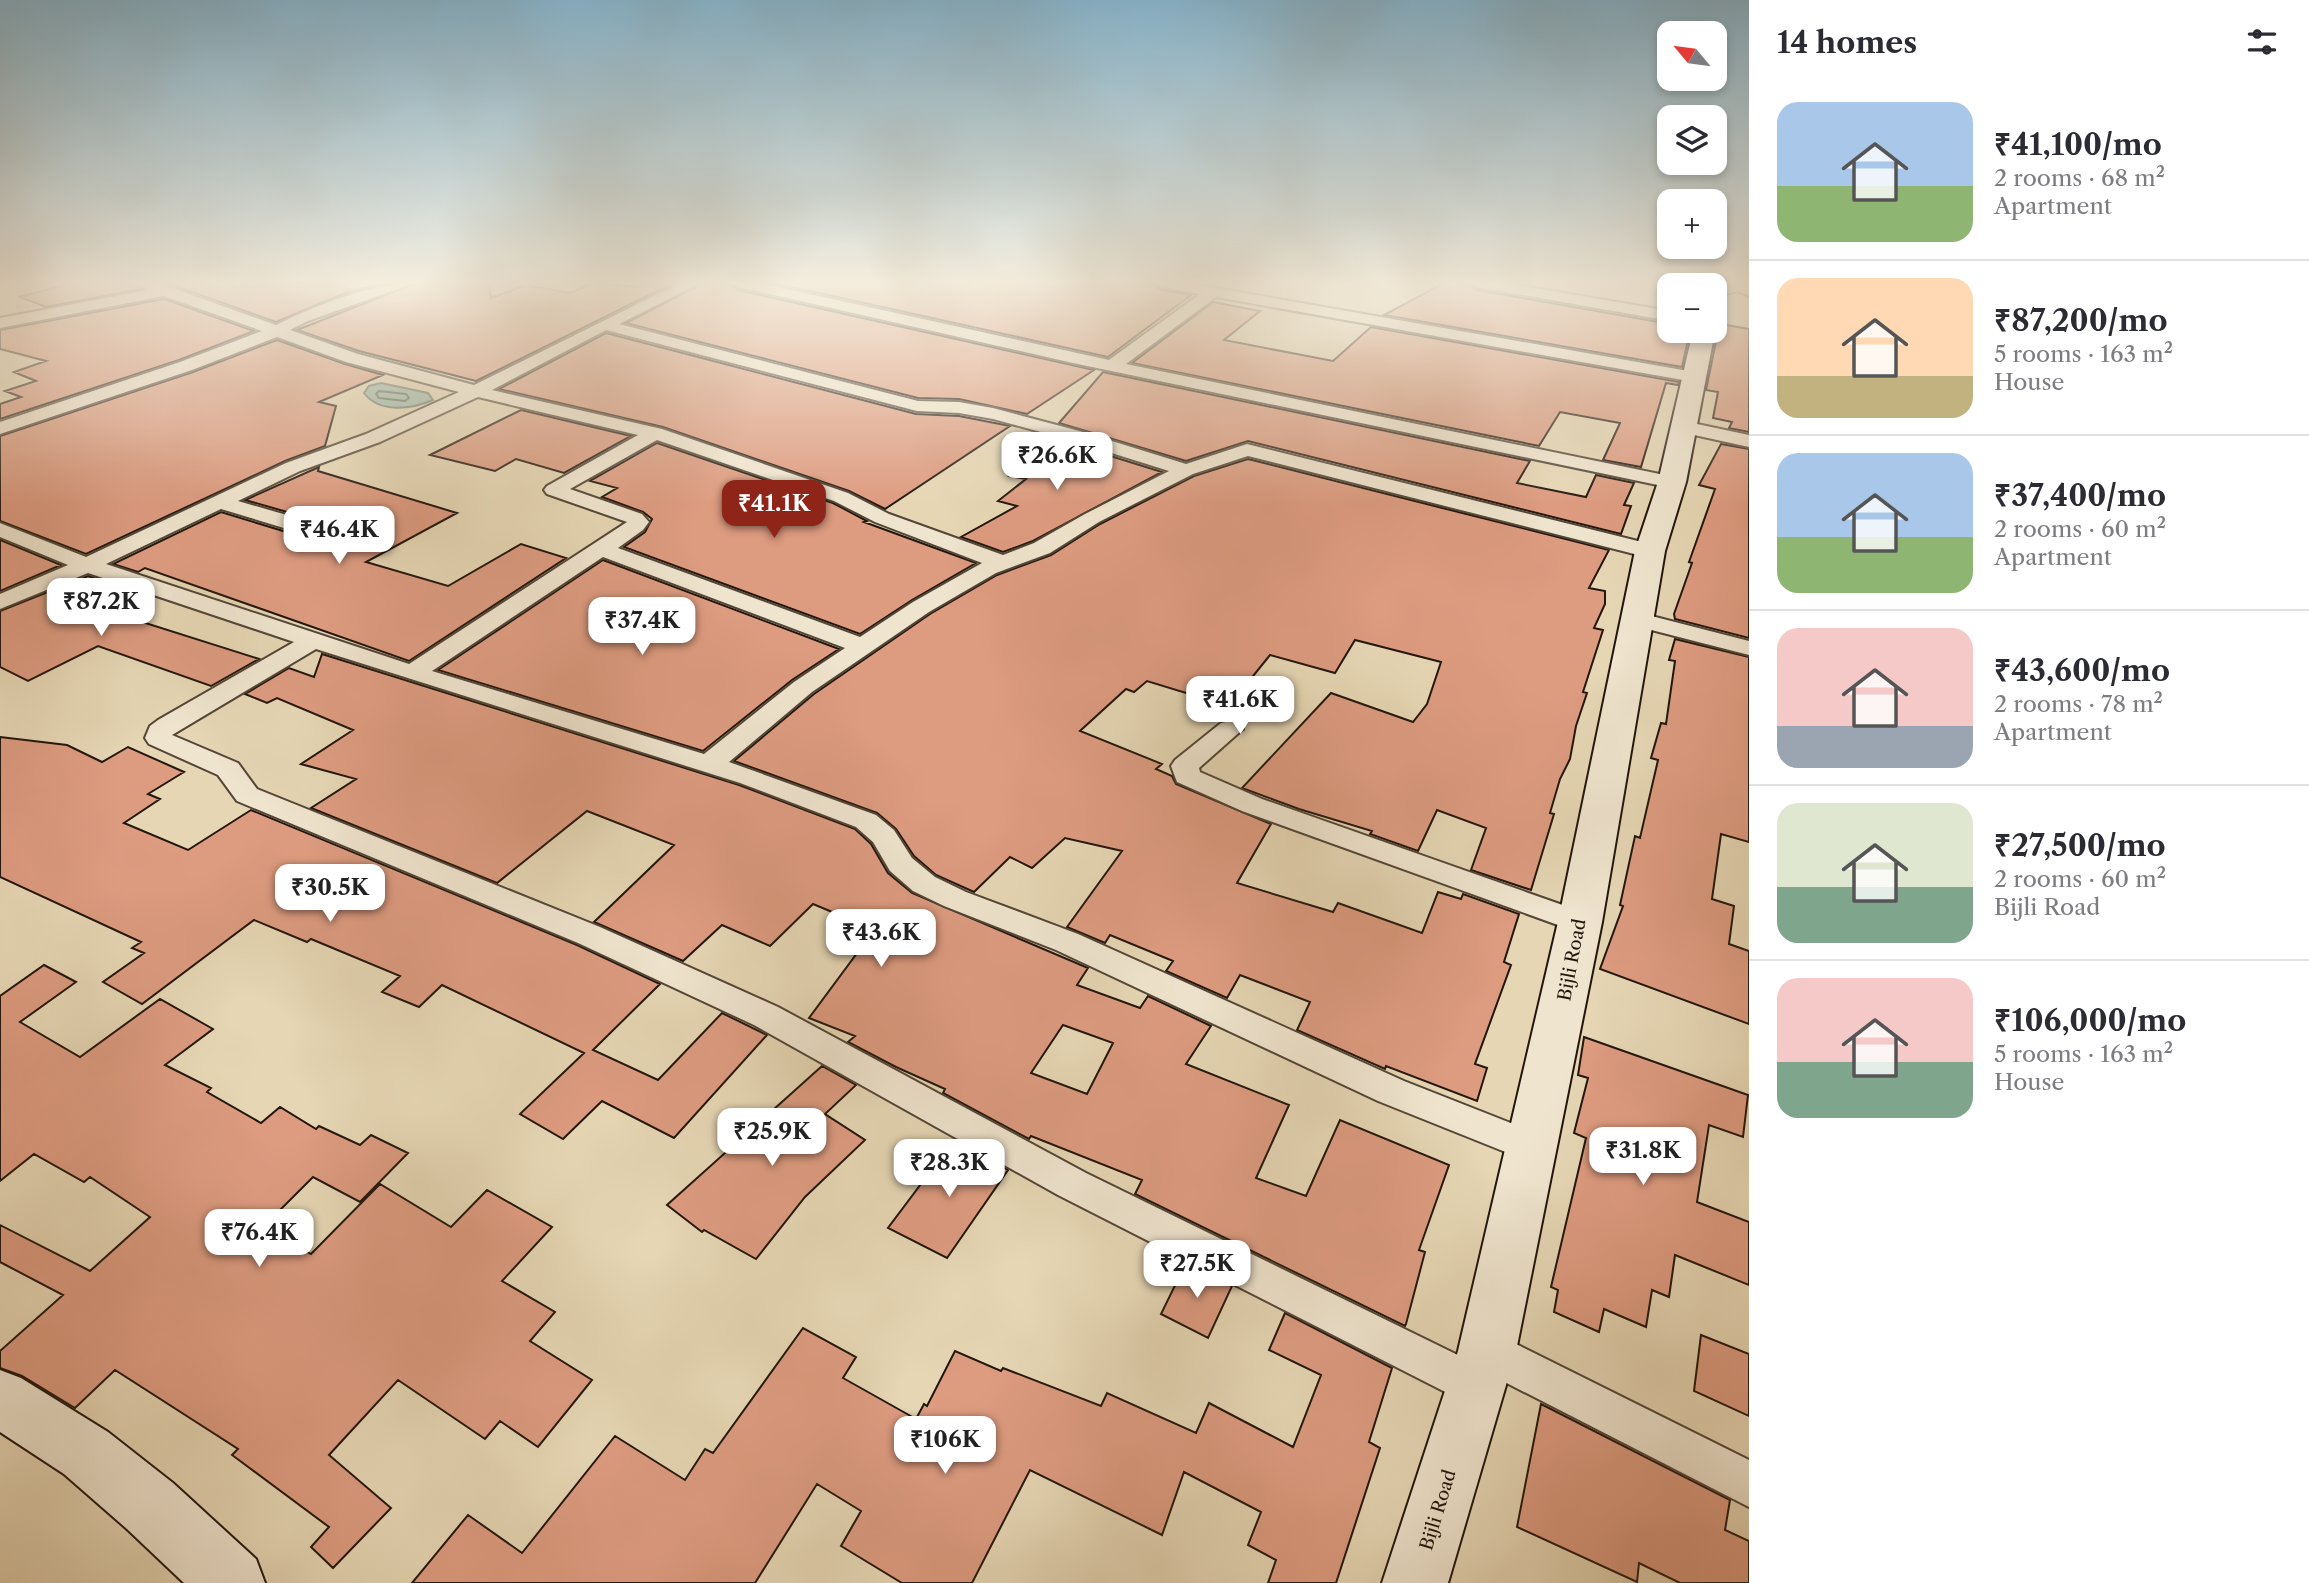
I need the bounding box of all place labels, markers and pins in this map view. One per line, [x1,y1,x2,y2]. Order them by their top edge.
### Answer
pin: ₹26.6K [1000,433,1114,492]
pin: ₹41.1K [717,480,831,540]
pin: ₹46.4K [282,506,396,566]
pin: ₹87.2K [44,578,158,638]
pin: ₹37.4K [585,598,699,657]
pin: ₹41.6K [1183,676,1297,736]
pin: ₹30.5K [273,864,387,924]
pin: ₹43.6K [824,909,938,969]
pin: ₹25.9K [715,1108,829,1168]
pin: ₹31.8K [1586,1128,1700,1187]
pin: ₹28.3K [892,1140,1006,1199]
pin: ₹76.4K [202,1210,316,1269]
pin: ₹27.5K [1140,1240,1254,1300]
pin: ₹106K [896,1416,994,1476]

